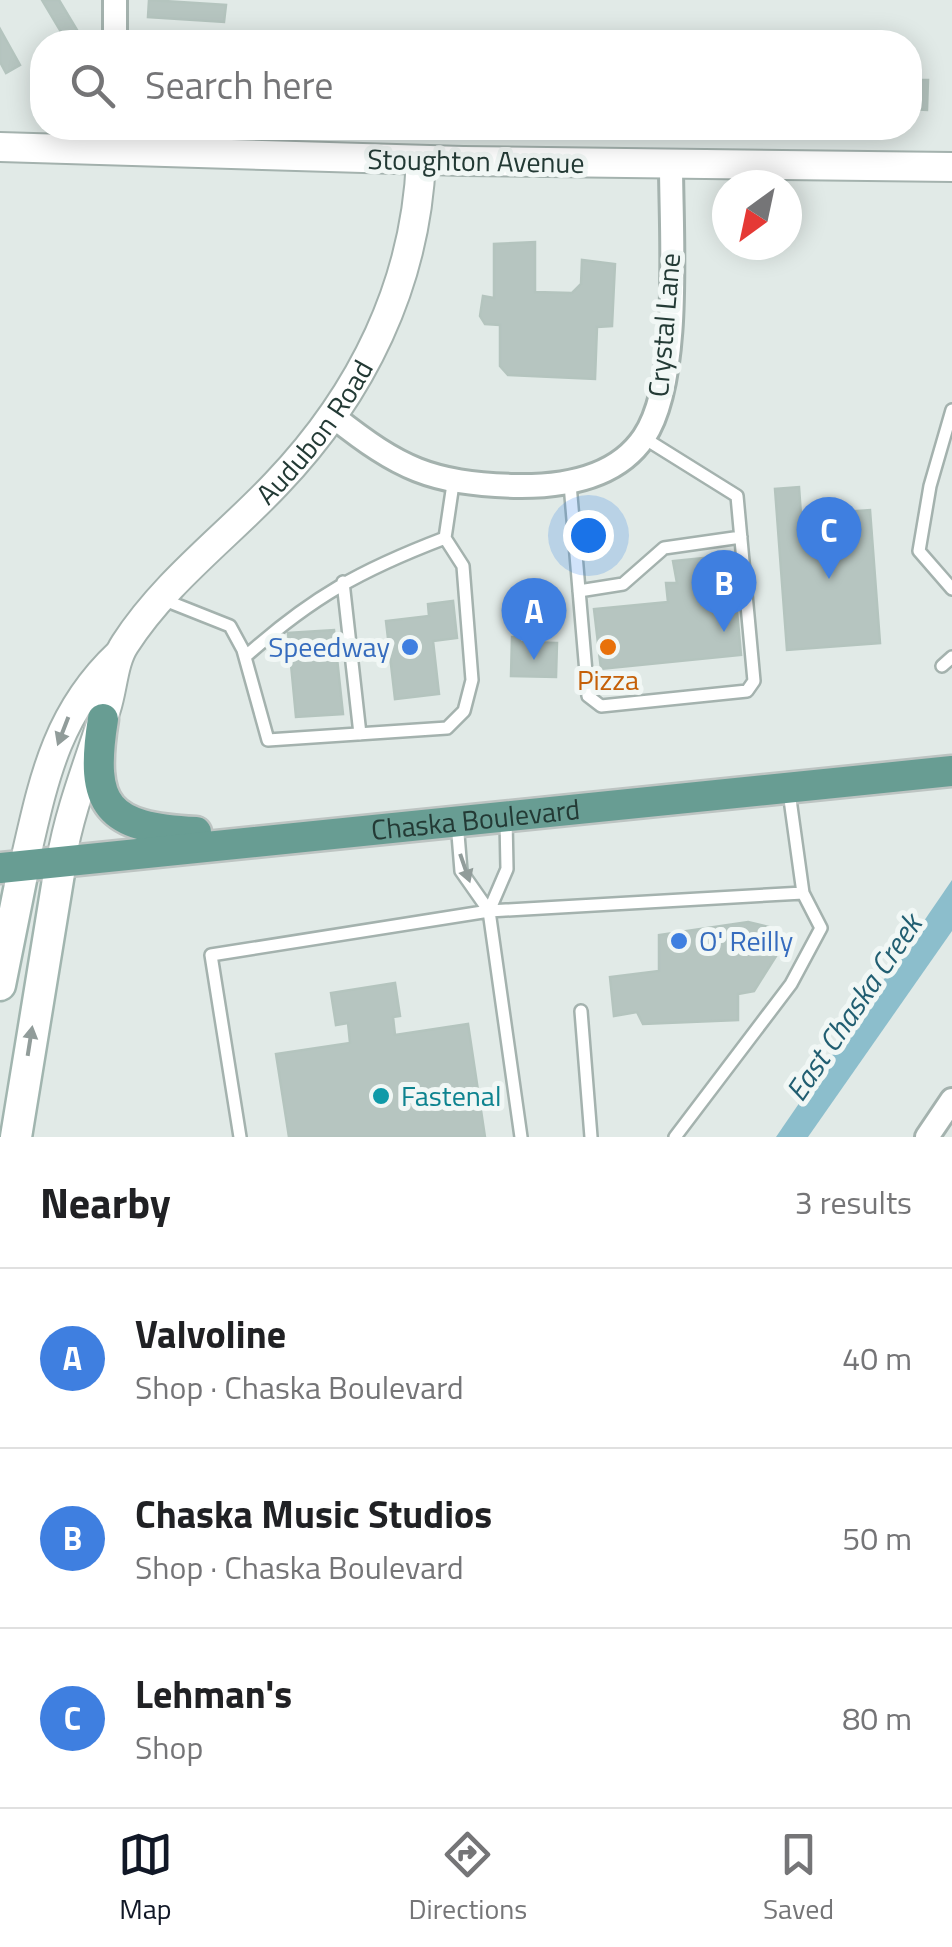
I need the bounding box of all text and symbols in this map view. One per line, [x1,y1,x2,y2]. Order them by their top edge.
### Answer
search box [30,30,922,140]
text: Search here [145,56,333,114]
icon: search [65,58,120,113]
street label: Stoughton Avenue [367,137,585,184]
north arrow [712,170,802,260]
street label: Crystal Lane [636,251,691,399]
street label: Audubon Road [245,352,383,514]
pin: C [796,496,862,579]
your location [563,510,614,561]
pin: B [692,550,756,632]
pin: A [502,578,566,660]
place label: Speedway [268,625,390,668]
marker: Speedway [399,636,421,658]
marker: Pizza [597,636,619,658]
place label: Pizza [577,658,639,701]
one-way arrow [55,717,70,747]
street label: Chaska Boulevard [369,787,582,851]
one-way arrow [459,854,474,884]
water label: East Chaska Creek [774,902,935,1110]
place label: O' Reilly [699,919,793,962]
marker: O' Reilly [668,930,690,952]
one-way arrow [23,1024,38,1056]
place label: Fastenal [401,1074,501,1117]
marker: Fastenal [370,1085,392,1107]
text: Nearby [40,1170,171,1234]
text: 3 results [795,1178,912,1226]
text: Valvoline [135,1305,286,1363]
text: A [63,1334,82,1382]
text: 40 m [842,1334,912,1382]
text: Shop · Chaska Boulevard [135,1363,464,1411]
text: Chaska Music Studios [135,1485,492,1543]
text: B [63,1514,82,1562]
text: 50 m [842,1514,912,1562]
text: Shop · Chaska Boulevard [135,1543,464,1591]
text: Lehman's [135,1665,292,1723]
text: C [64,1694,81,1742]
text: 80 m [842,1694,912,1742]
text: Shop [135,1723,203,1771]
tab: Map [118,1827,173,1930]
tab: Directions [409,1827,527,1930]
tab: Saved [763,1827,834,1930]

